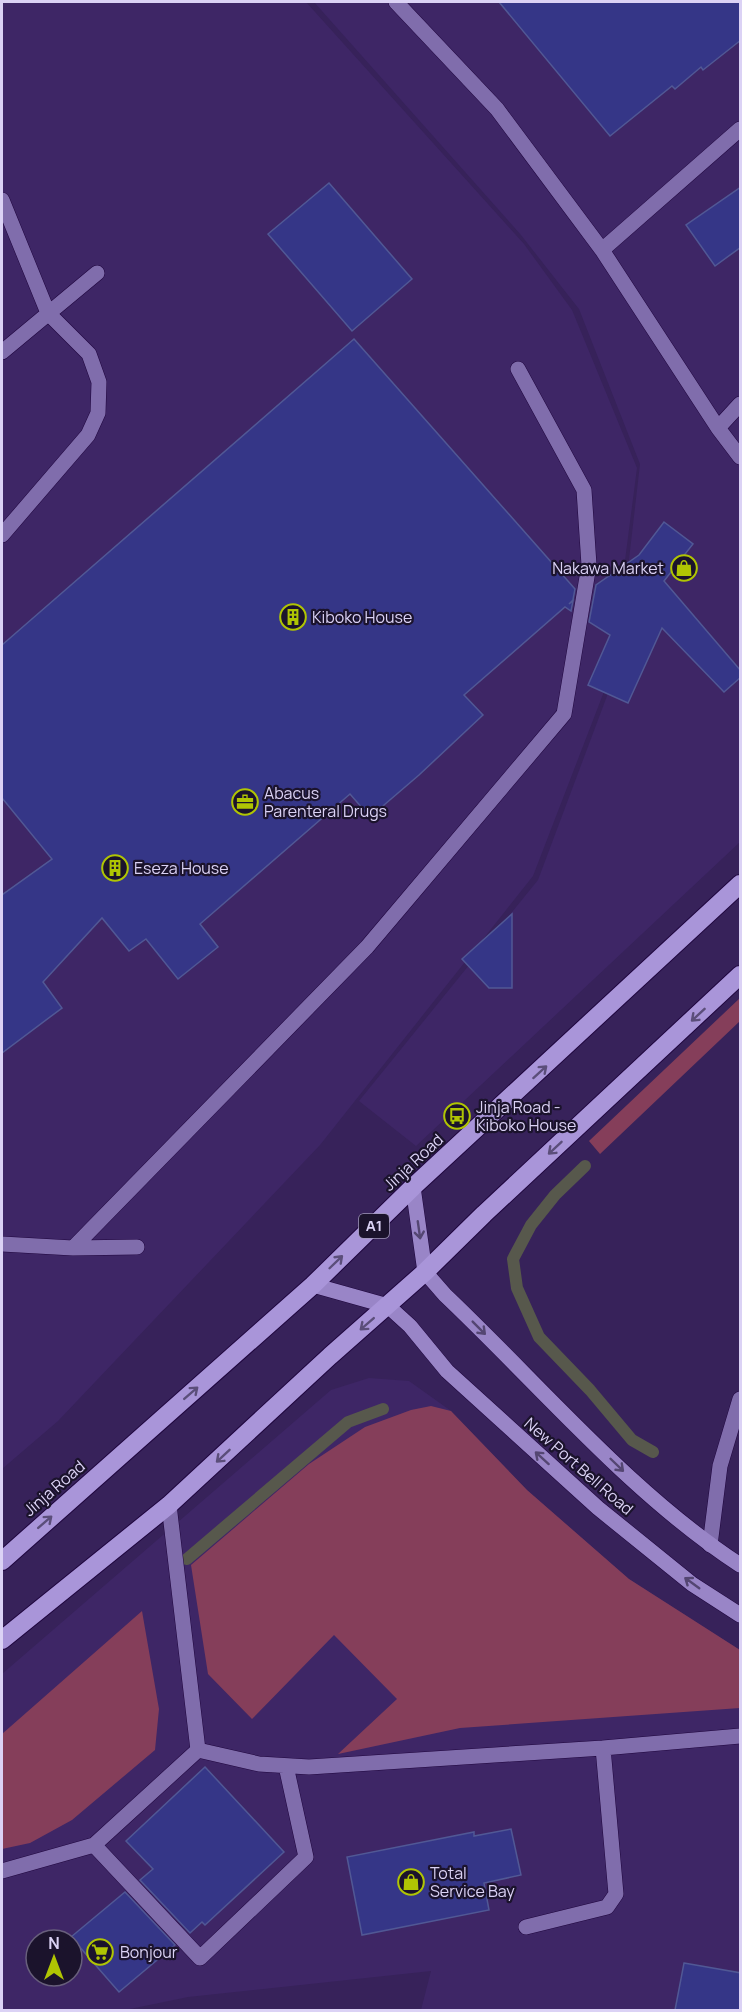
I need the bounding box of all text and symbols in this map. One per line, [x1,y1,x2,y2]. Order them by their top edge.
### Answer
shop icon: Nakawa Market [669,553,699,583]
place label: Nakawa Market [552,557,664,579]
building icon: Kiboko House [278,602,308,632]
place label: Kiboko House [312,606,412,628]
place label: Abacus Parenteral Drugs [264,782,387,822]
office icon: Abacus Parenteral Drugs [230,787,260,817]
building icon: Eseza House [100,853,130,883]
place label: Eseza House [134,857,229,879]
one-way arrow [690,1008,705,1022]
one-way arrow [532,1065,547,1079]
place label: Jinja Road - Kiboko House [476,1096,576,1136]
bus stop icon: Jinja Road - Kiboko House [442,1101,472,1131]
street label: Jinja Road [378,1128,448,1196]
one-way arrow [548,1141,563,1155]
road number: A1 [359,1214,389,1238]
one-way arrow [414,1219,425,1239]
one-way arrow [329,1255,344,1270]
one-way arrow [360,1317,375,1331]
one-way arrow [471,1320,486,1335]
one-way arrow [184,1386,199,1400]
street label: New Port Bell Road [520,1413,638,1519]
one-way arrow [215,1448,230,1463]
one-way arrow [535,1451,550,1465]
street label: Jinja Road [19,1455,89,1521]
one-way arrow [610,1457,625,1472]
one-way arrow [37,1515,52,1529]
one-way arrow [684,1576,700,1589]
place label: Total Service Bay [430,1862,515,1902]
shop icon: Total Service Bay [396,1867,426,1897]
north arrow [24,1928,84,1988]
text: N [48,1932,60,1954]
supermarket icon: Bonjour [85,1937,115,1967]
place label: Bonjour [120,1941,178,1963]

